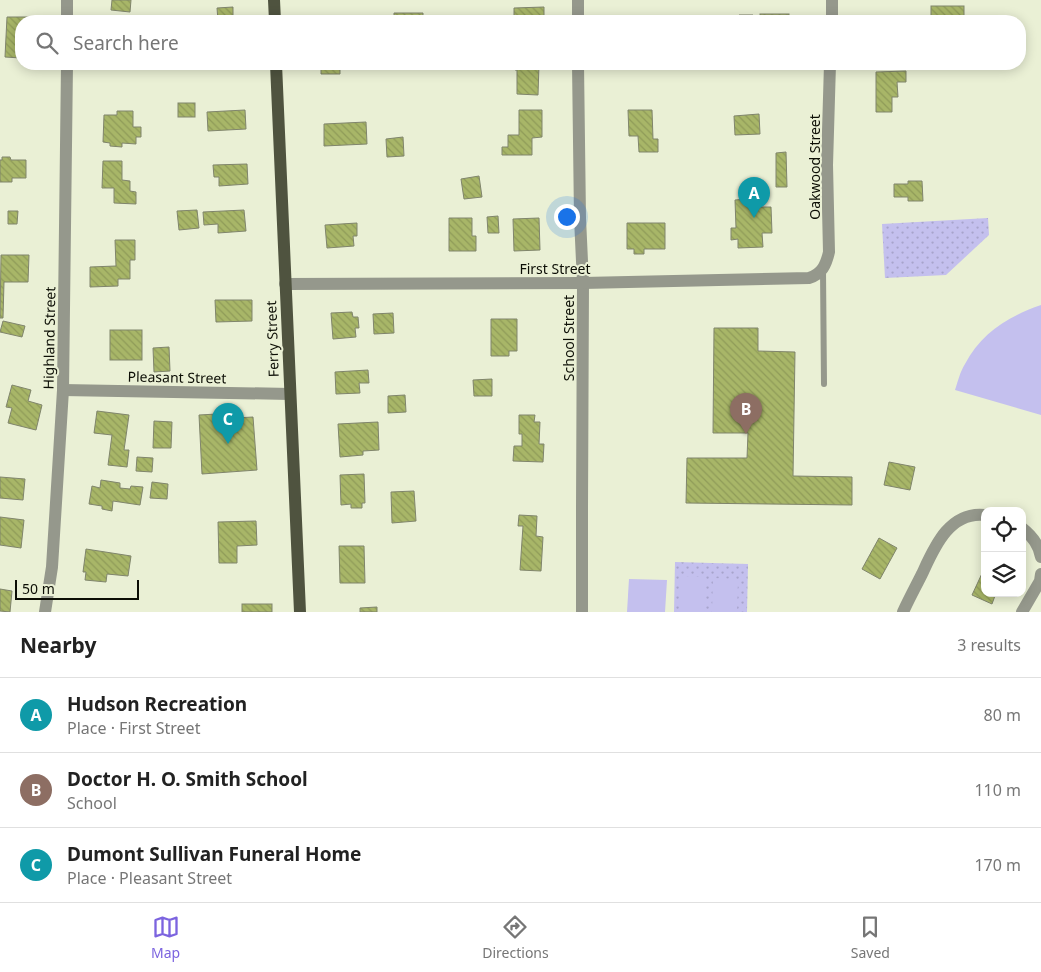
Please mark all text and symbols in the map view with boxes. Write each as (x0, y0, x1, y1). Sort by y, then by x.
search box (15, 15, 1026, 70)
icon: search (33, 29, 61, 57)
text: Search here (73, 30, 179, 56)
street label: Oakwood Street (805, 114, 824, 220)
pin: A (738, 177, 770, 218)
your location (554, 204, 580, 230)
street label: First Street (519, 259, 591, 278)
street label: Highland Street (39, 286, 59, 390)
street label: School Street (559, 295, 578, 381)
street label: Ferry Street (261, 300, 283, 378)
street label: Pleasant Street (127, 367, 227, 387)
pin: B (730, 393, 762, 434)
pin: C (212, 403, 244, 444)
map controls (981, 507, 1026, 597)
button: locate (981, 507, 1026, 552)
button: layers (981, 552, 1026, 597)
scale bar (15, 577, 139, 600)
text: 50 m (22, 579, 55, 598)
text: Nearby (20, 631, 96, 659)
text: 3 results (957, 634, 1021, 656)
text: Hudson Recreation (67, 691, 247, 717)
text: A (30, 704, 42, 726)
text: 80 m (984, 704, 1021, 726)
text: Place · First Street (67, 717, 200, 739)
text: Doctor H. O. Smith School (67, 766, 308, 792)
text: B (31, 779, 41, 801)
text: 110 m (974, 779, 1021, 801)
text: School (67, 792, 117, 814)
text: Dumont Sullivan Funeral Home (67, 841, 361, 867)
text: C (31, 854, 41, 876)
text: 170 m (974, 854, 1021, 876)
text: Place · Pleasant Street (67, 867, 232, 889)
tab: Map (151, 913, 180, 962)
tab: Directions (482, 913, 549, 962)
tab: Saved (851, 913, 890, 962)

